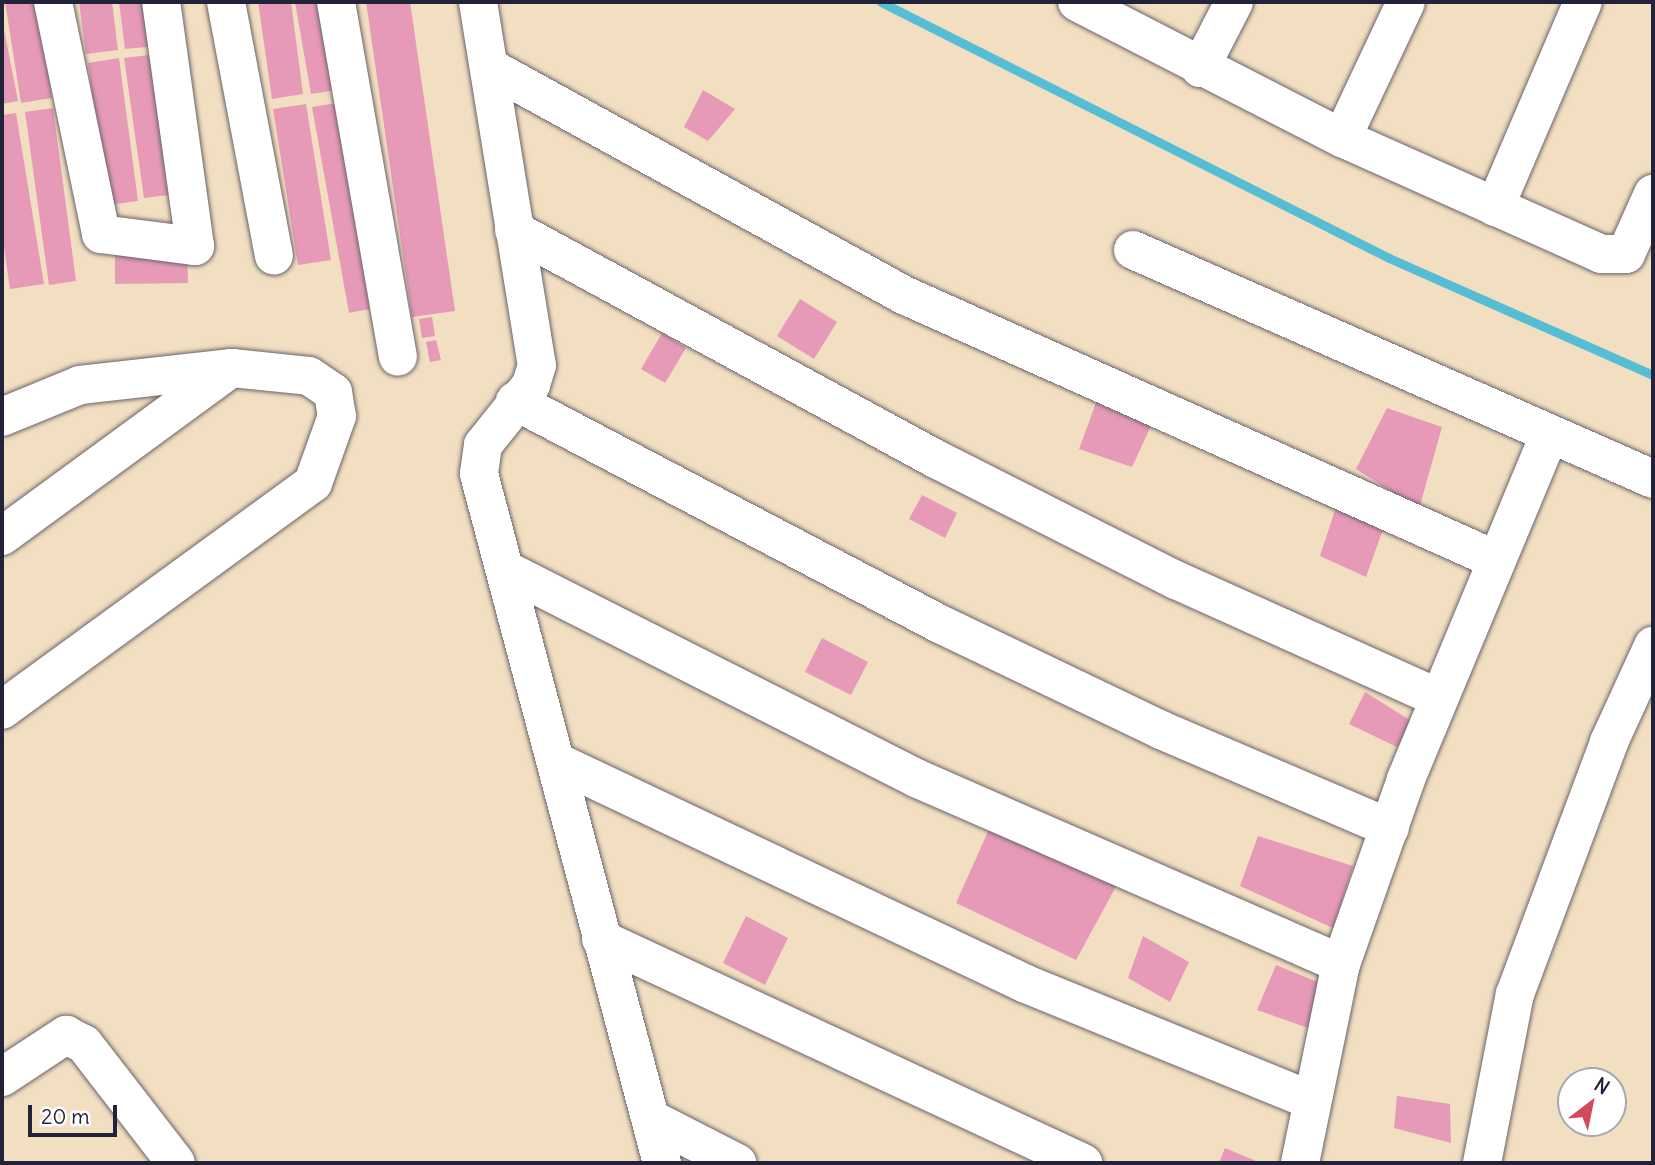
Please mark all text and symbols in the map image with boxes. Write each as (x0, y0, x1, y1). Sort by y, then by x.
north arrow (1557, 1067, 1627, 1137)
text: N (1590, 1072, 1614, 1100)
scale bar (32, 1092, 121, 1136)
text: 20 m (41, 1103, 90, 1130)

